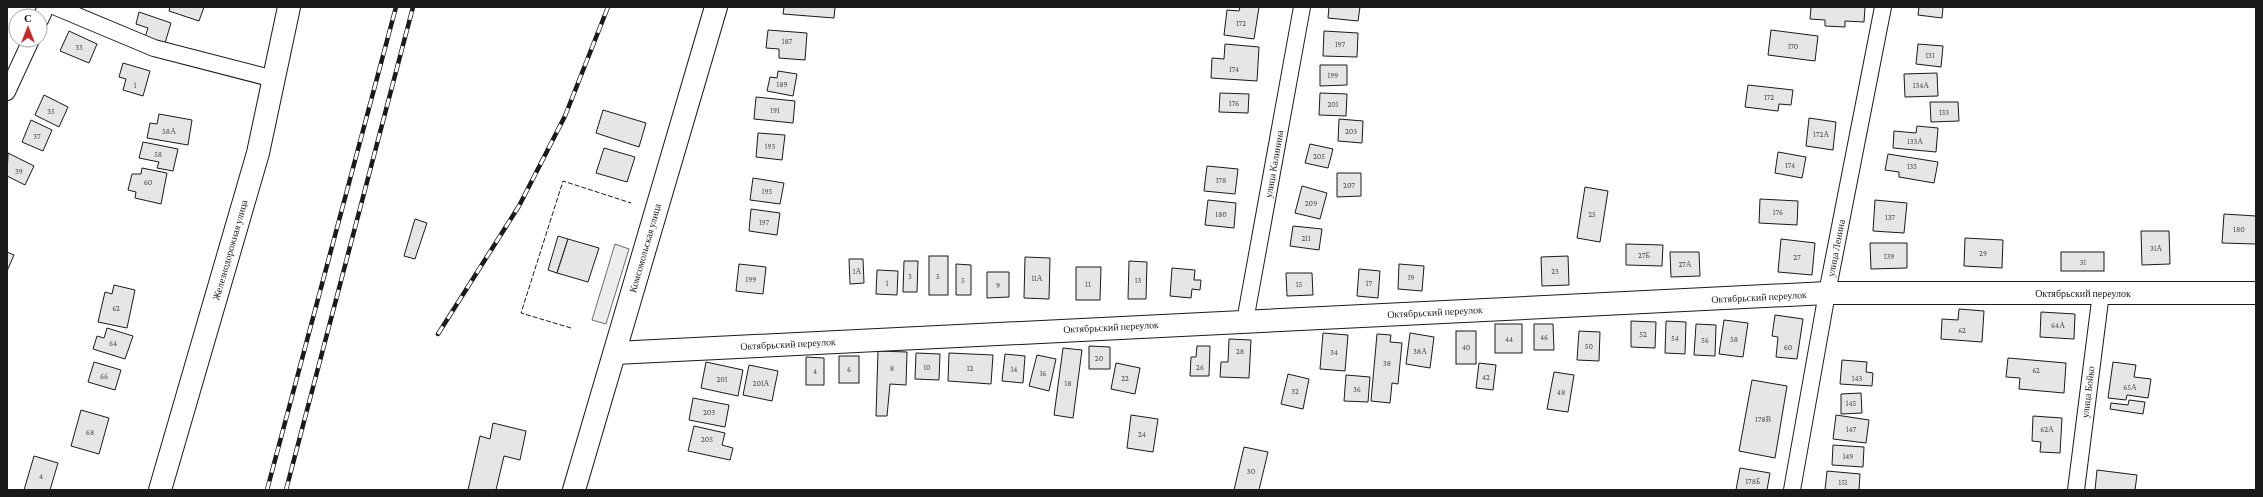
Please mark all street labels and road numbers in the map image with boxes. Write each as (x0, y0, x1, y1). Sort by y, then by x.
street label: улица Калинина (1263, 129, 1285, 199)
street label: Железнодорожная улица (210, 198, 250, 302)
street label: Комсомольская улица (627, 202, 663, 294)
street label: улица Ленина (1825, 218, 1847, 278)
street label: Октябрьский переулок (2035, 288, 2131, 299)
street label: Октябрьский переулок (1711, 289, 1807, 305)
street label: Октябрьский переулок (1387, 304, 1483, 320)
street label: Октябрьский переулок (1063, 319, 1159, 335)
street label: Октябрьский переулок (740, 336, 836, 352)
street label: улица Бойко (2079, 366, 2097, 418)

